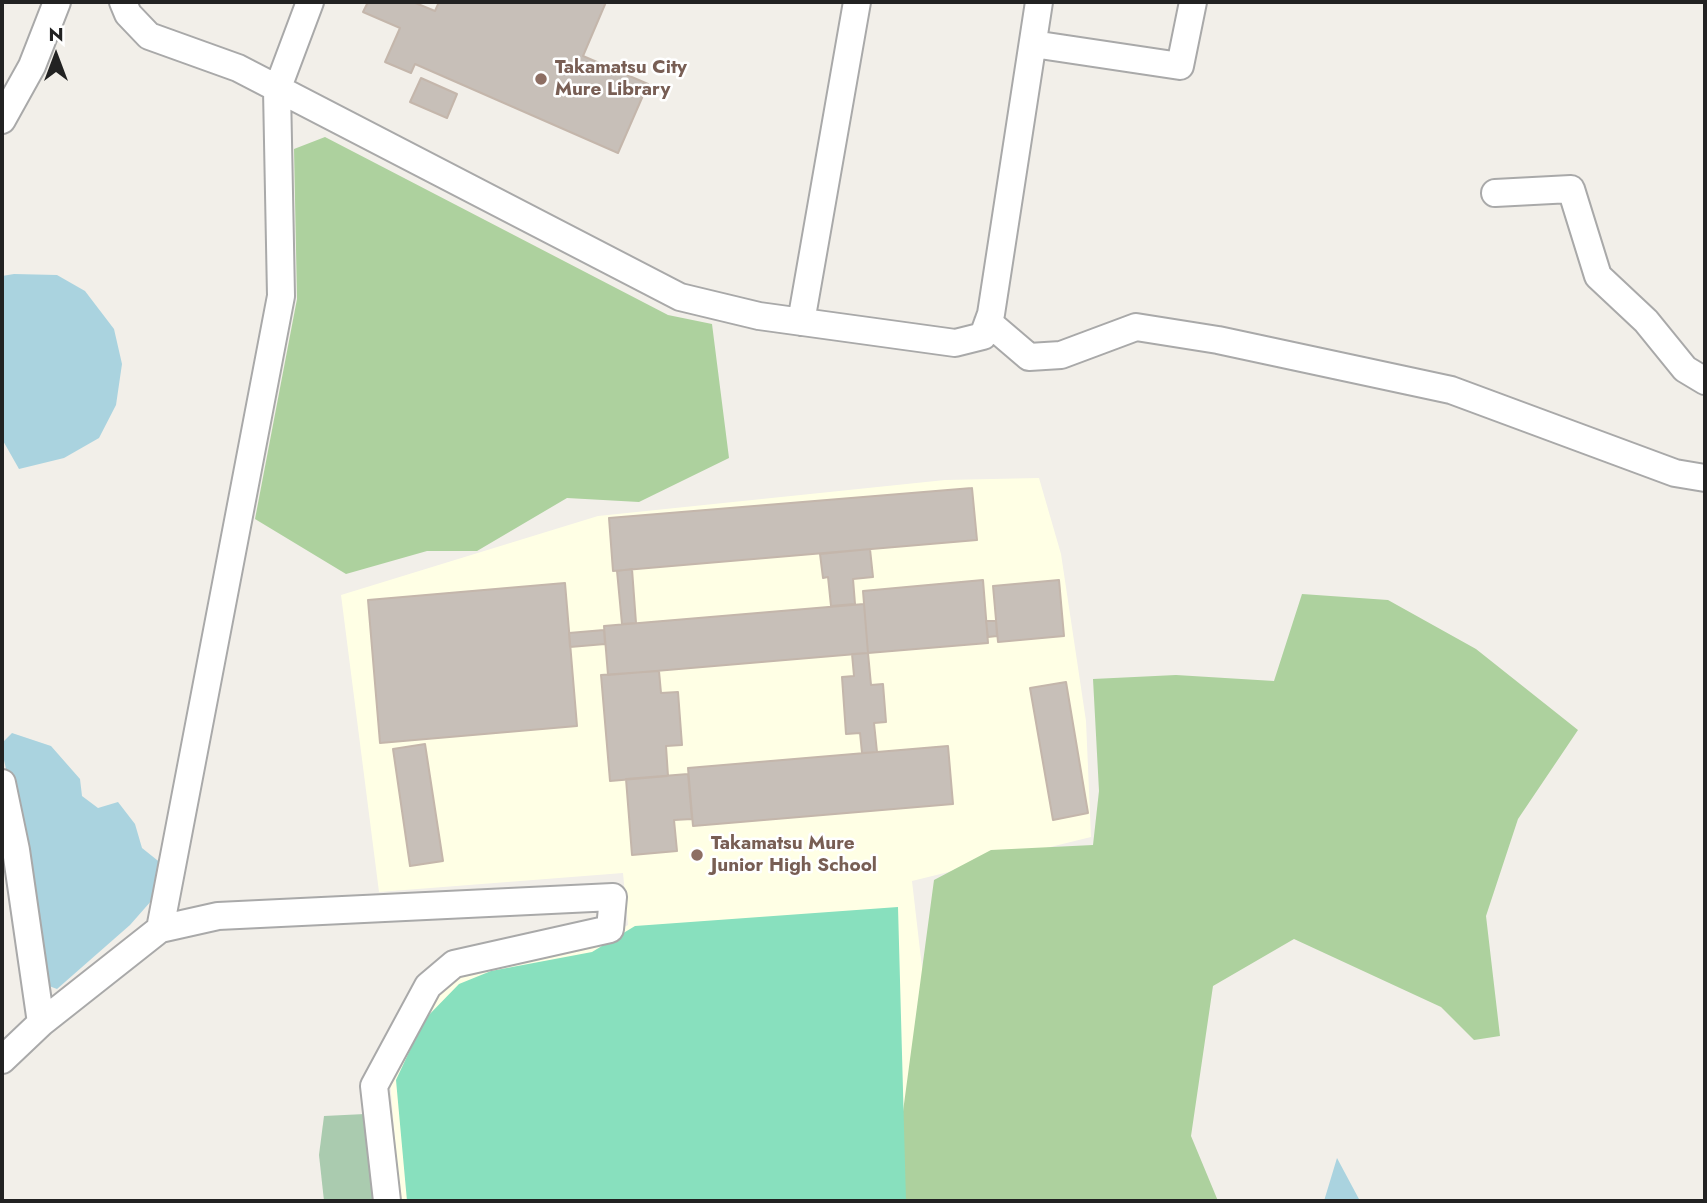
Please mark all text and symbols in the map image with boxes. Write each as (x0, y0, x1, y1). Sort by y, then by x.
north arrow (21, 21, 91, 91)
text: N (48, 21, 64, 48)
place label: Takamatsu City Mure Library (555, 57, 687, 101)
marker: Takamatsu City Mure Library (533, 71, 549, 87)
place label: Takamatsu Mure Junior High School (711, 833, 877, 877)
marker: Takamatsu Mure Junior High School (689, 847, 705, 863)

